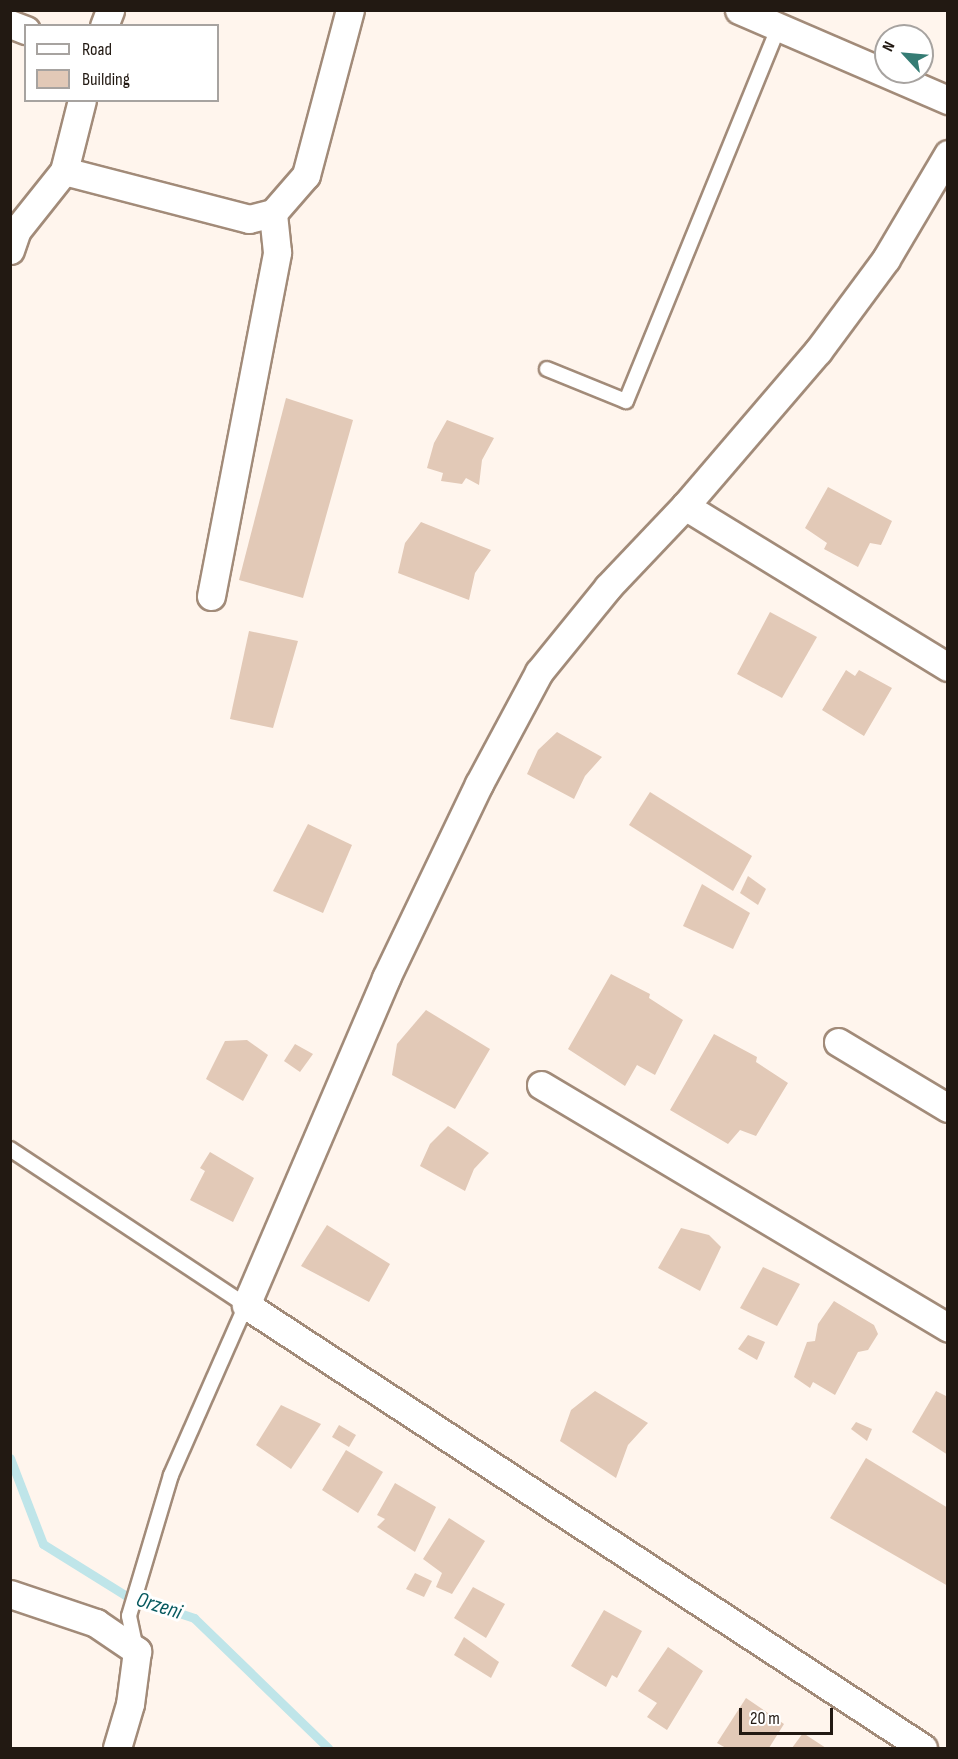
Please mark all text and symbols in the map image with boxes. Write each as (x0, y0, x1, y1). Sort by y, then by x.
legend (24, 24, 219, 102)
north arrow (874, 24, 934, 84)
text: Road (82, 39, 112, 60)
text: N (879, 39, 900, 55)
text: Building (82, 69, 130, 90)
water label: Orzeni (133, 1586, 185, 1626)
scale bar (742, 1696, 836, 1734)
text: 20 m (750, 1708, 780, 1729)

